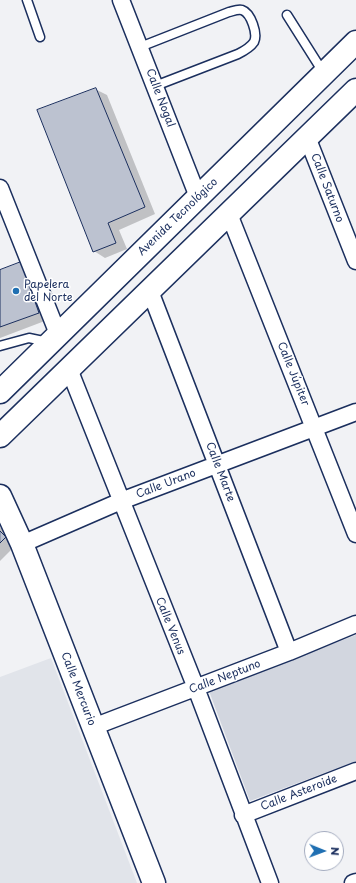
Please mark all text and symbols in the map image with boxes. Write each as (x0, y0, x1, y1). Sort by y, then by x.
street label: Calle Nogal (143, 67, 177, 129)
street label: Calle Saturno (308, 152, 346, 224)
street label: Avenida Tecnológico (135, 175, 221, 259)
place label: Papelera del Norte (24, 278, 73, 304)
marker: Papelera del Norte (11, 286, 21, 296)
street label: Calle Júpiter (274, 340, 312, 408)
street label: Calle Marte (203, 440, 237, 504)
street label: Calle Urano (134, 467, 198, 501)
street label: Calle Venus (152, 595, 188, 657)
street label: Calle Mercurio (58, 650, 98, 728)
street label: Calle Neptuno (187, 657, 263, 697)
street label: Calle Asteroide (259, 772, 339, 814)
north arrow (304, 831, 344, 871)
text: N (327, 847, 344, 856)

